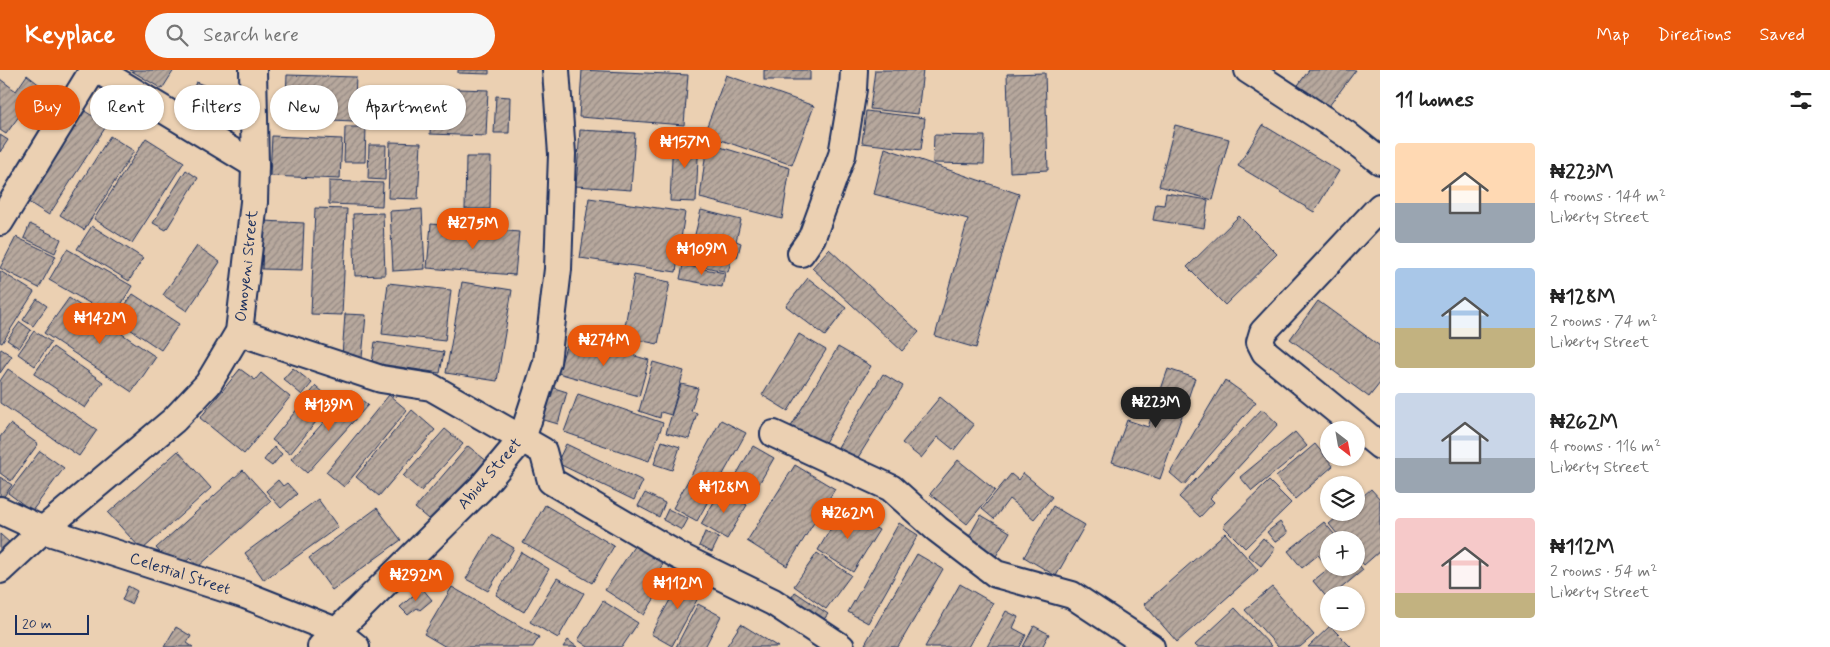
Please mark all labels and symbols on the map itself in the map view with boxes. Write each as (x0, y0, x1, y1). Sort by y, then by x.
pin: ₦157M (650, 126, 720, 169)
pin: ₦275M (438, 208, 508, 250)
street label: Omoyeni Street (231, 209, 263, 323)
pin: ₦109M (667, 234, 737, 276)
pin: ₦142M (65, 302, 135, 345)
pin: ₦274M (569, 324, 639, 367)
pin: ₦223M (1121, 386, 1191, 429)
pin: ₦139M (294, 390, 364, 432)
north arrow (1320, 421, 1365, 466)
street label: Abiok Street (453, 433, 527, 514)
pin: ₦128M (689, 472, 759, 514)
pin: ₦262M (813, 498, 883, 540)
street label: Celestial Street (127, 548, 233, 600)
pin: ₦292M (381, 560, 451, 602)
pin: ₦112M (643, 568, 713, 610)
scale bar (15, 612, 89, 635)

